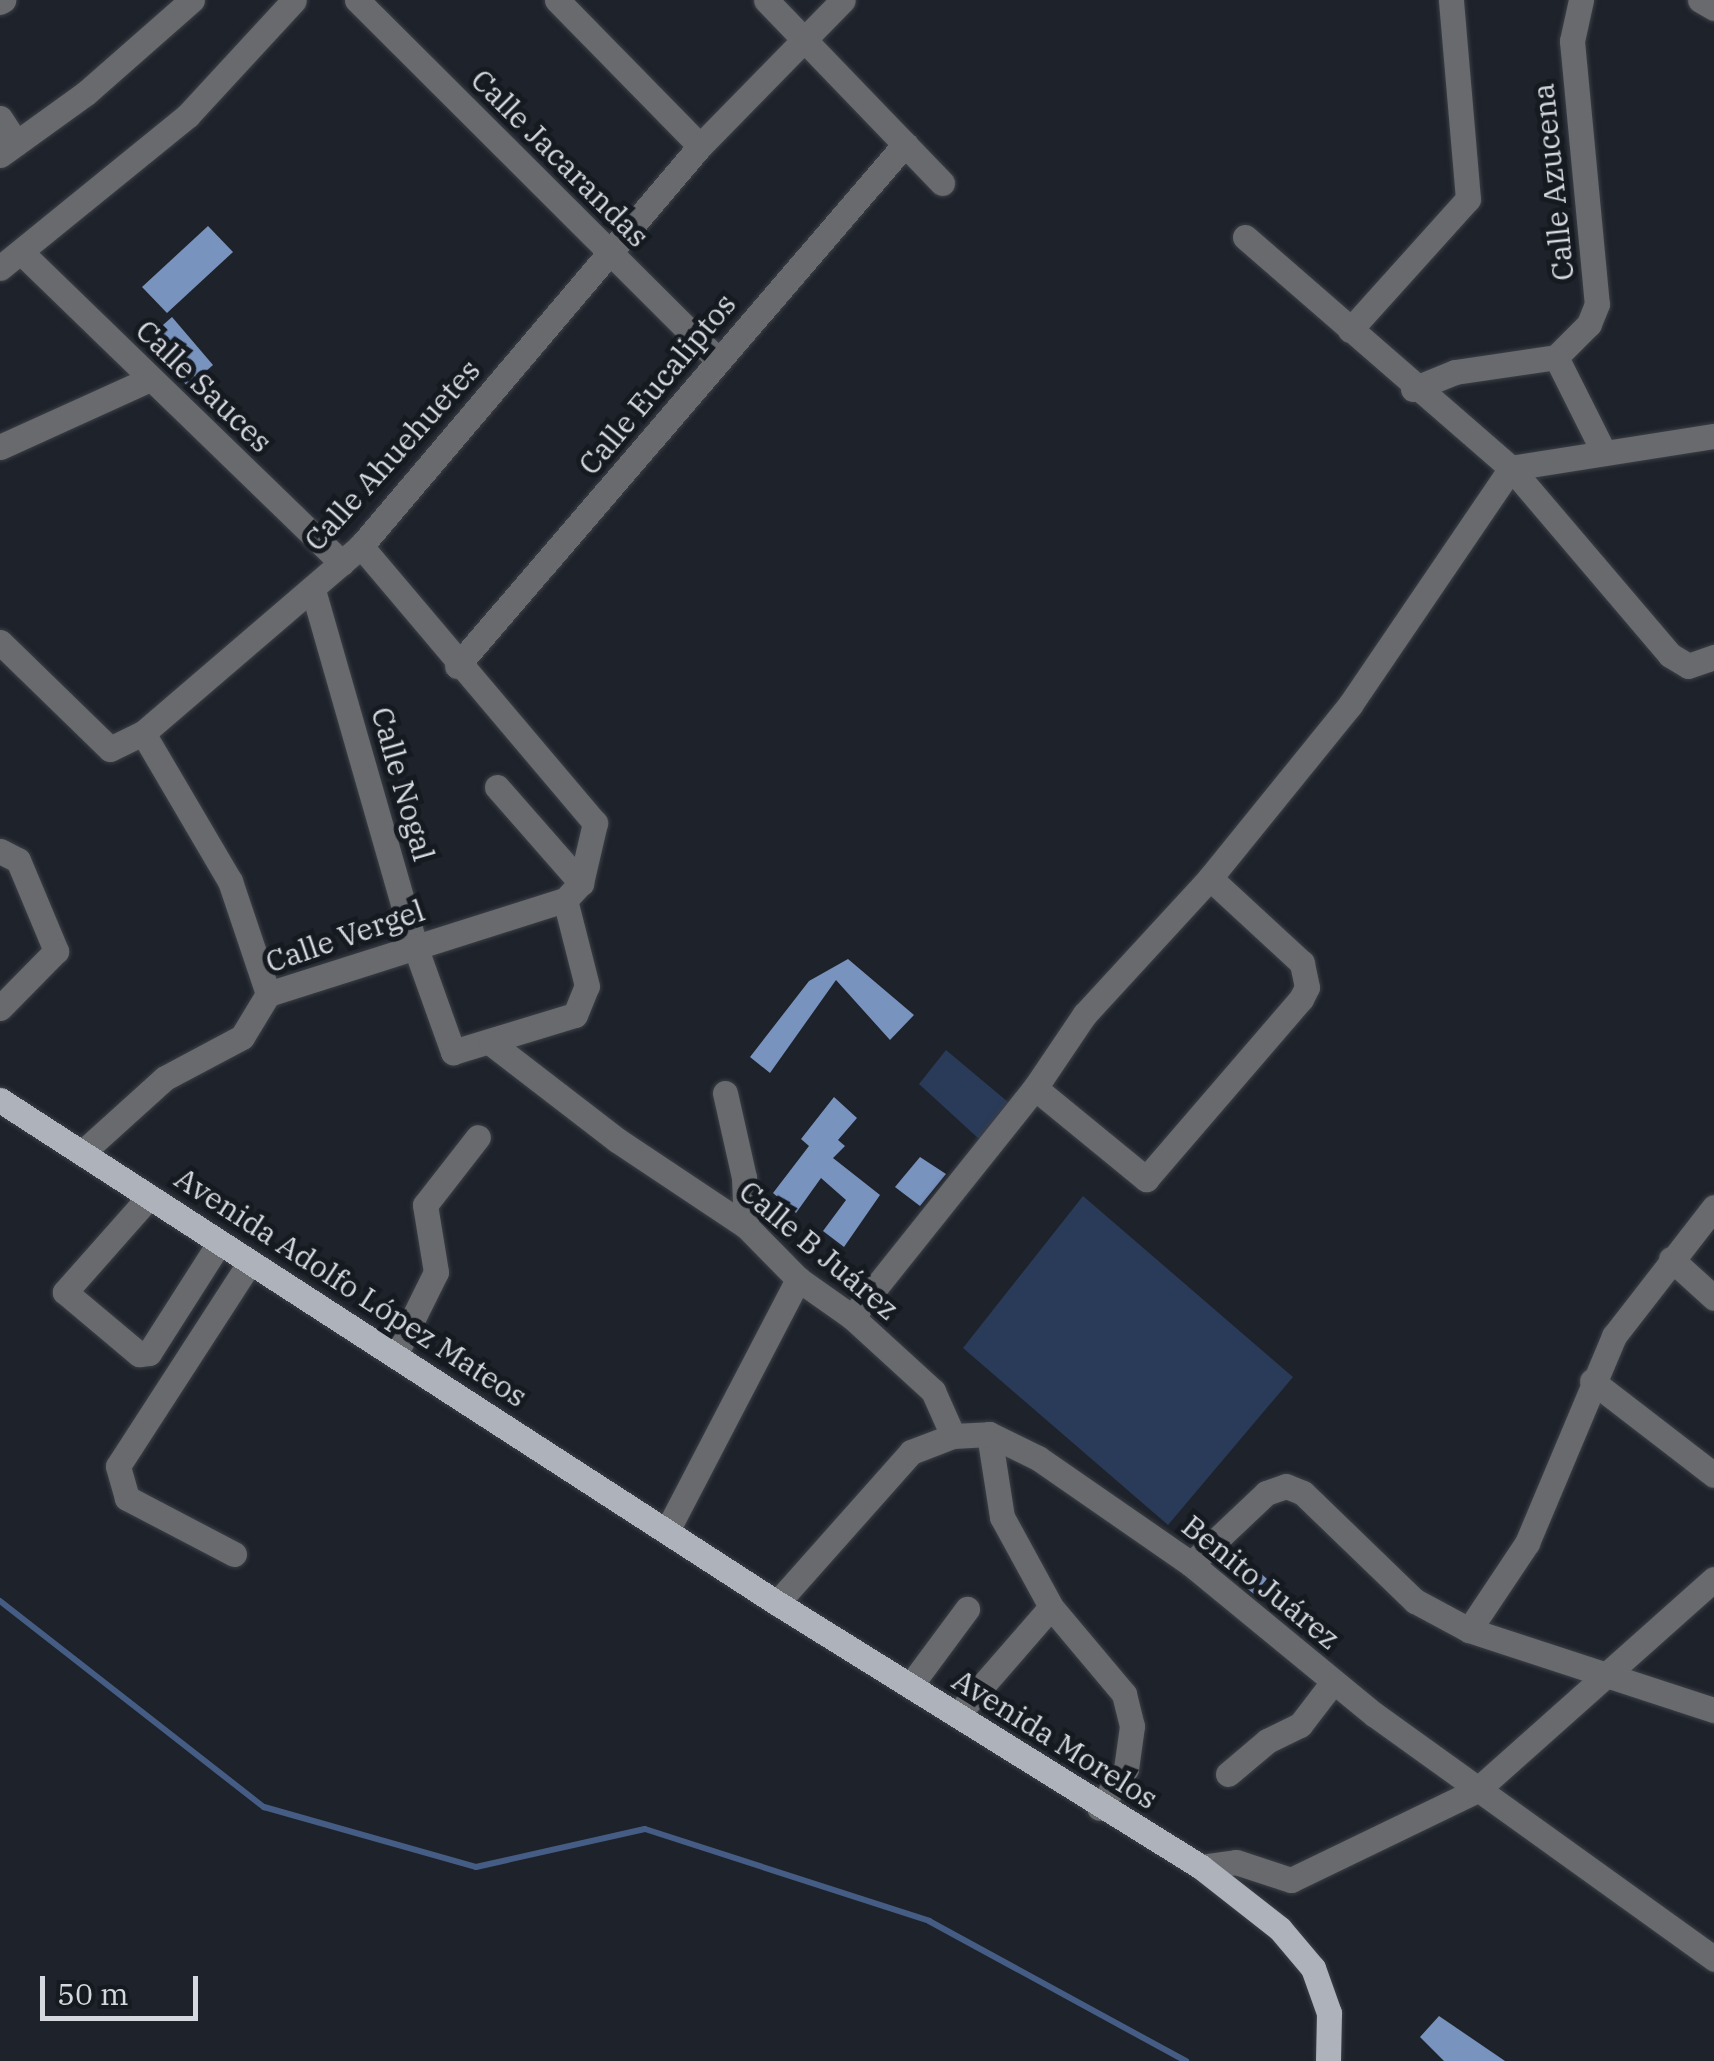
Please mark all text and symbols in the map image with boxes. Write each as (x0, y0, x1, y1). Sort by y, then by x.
street label: Calle Jacarandas (464, 62, 656, 254)
street label: Calle Azucena (1525, 82, 1581, 282)
street label: Calle Eucaliptos (571, 286, 743, 482)
street label: Calle Sauces (129, 312, 279, 460)
street label: Calle Ahuehuetes (297, 352, 487, 558)
street label: Calle Nogal (364, 703, 442, 865)
street label: Calle Vergel (261, 892, 429, 980)
street label: Avenida Adolfo López Mateos (168, 1160, 534, 1414)
street label: Calle B Juárez (732, 1173, 906, 1327)
street label: Benito Juárez (1175, 1508, 1347, 1656)
street label: Avenida Morelos (946, 1662, 1164, 1816)
scale bar (45, 1956, 202, 2018)
text: 50 m (57, 1974, 129, 2013)

